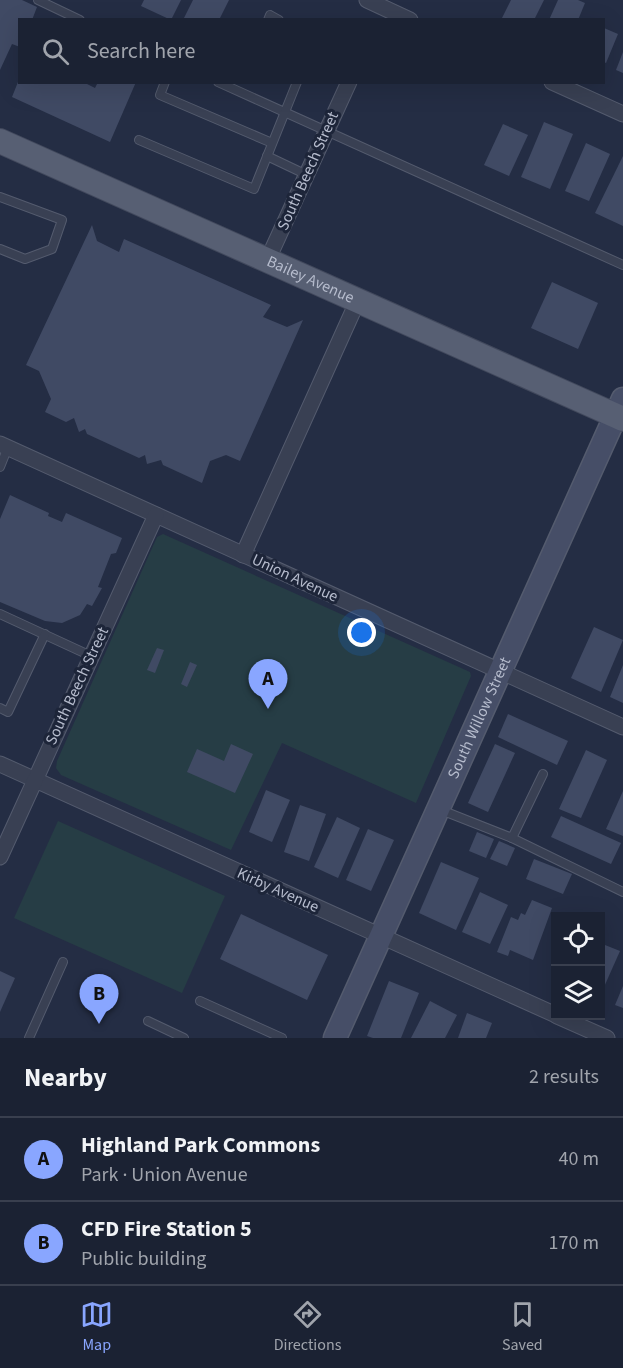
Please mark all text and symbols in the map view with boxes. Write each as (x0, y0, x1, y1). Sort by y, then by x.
search box (18, 18, 605, 84)
icon: search (39, 35, 72, 68)
text: Search here (87, 35, 195, 67)
street label: South Beech Street (272, 108, 344, 234)
street label: Bailey Avenue (263, 250, 358, 309)
street label: Union Avenue (248, 548, 342, 608)
your location (347, 618, 376, 647)
street label: South Beech Street (40, 623, 114, 749)
street label: South Willow Street (442, 653, 517, 782)
pin: A (248, 660, 288, 709)
street label: Kirby Avenue (234, 862, 323, 918)
map controls (551, 912, 605, 1020)
button: locate (551, 912, 605, 966)
button: layers (551, 966, 605, 1020)
pin: B (80, 974, 118, 1024)
text: Nearby (24, 1059, 107, 1096)
text: 2 results (529, 1063, 599, 1091)
text: Highland Park Commons (81, 1129, 320, 1161)
text: A (38, 1145, 49, 1173)
text: 40 m (559, 1145, 599, 1173)
text: Park · Union Avenue (81, 1161, 248, 1189)
text: CFD Fire Station 5 (81, 1213, 252, 1245)
text: B (37, 1229, 50, 1257)
text: 170 m (549, 1229, 599, 1257)
text: Public building (81, 1245, 206, 1273)
tab: Map (80, 1298, 113, 1356)
tab: Directions (274, 1298, 341, 1356)
tab: Saved (502, 1298, 543, 1356)

